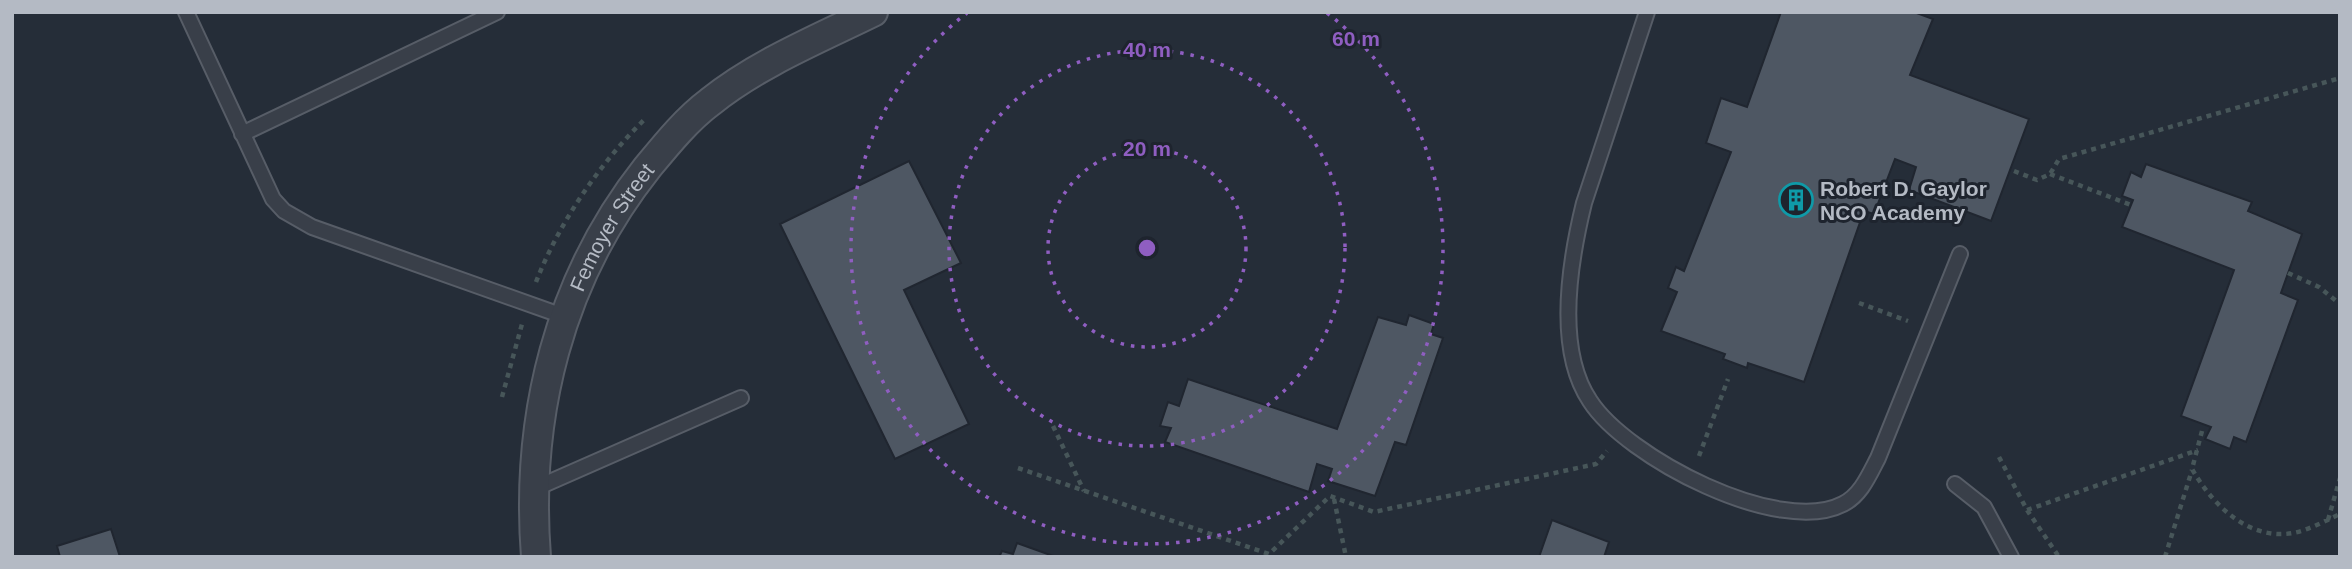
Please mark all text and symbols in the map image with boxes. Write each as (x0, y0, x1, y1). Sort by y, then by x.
text: 60 m (1332, 27, 1380, 50)
text: 40 m (1123, 38, 1171, 61)
text: 20 m (1123, 137, 1171, 160)
street label: Femoyer Street (565, 158, 658, 294)
place label: Robert D. Gaylor NCO Academy (1820, 177, 1987, 224)
building icon: Robert D. Gaylor NCO Academy (1777, 181, 1815, 219)
centre of rings (1135, 236, 1159, 260)

